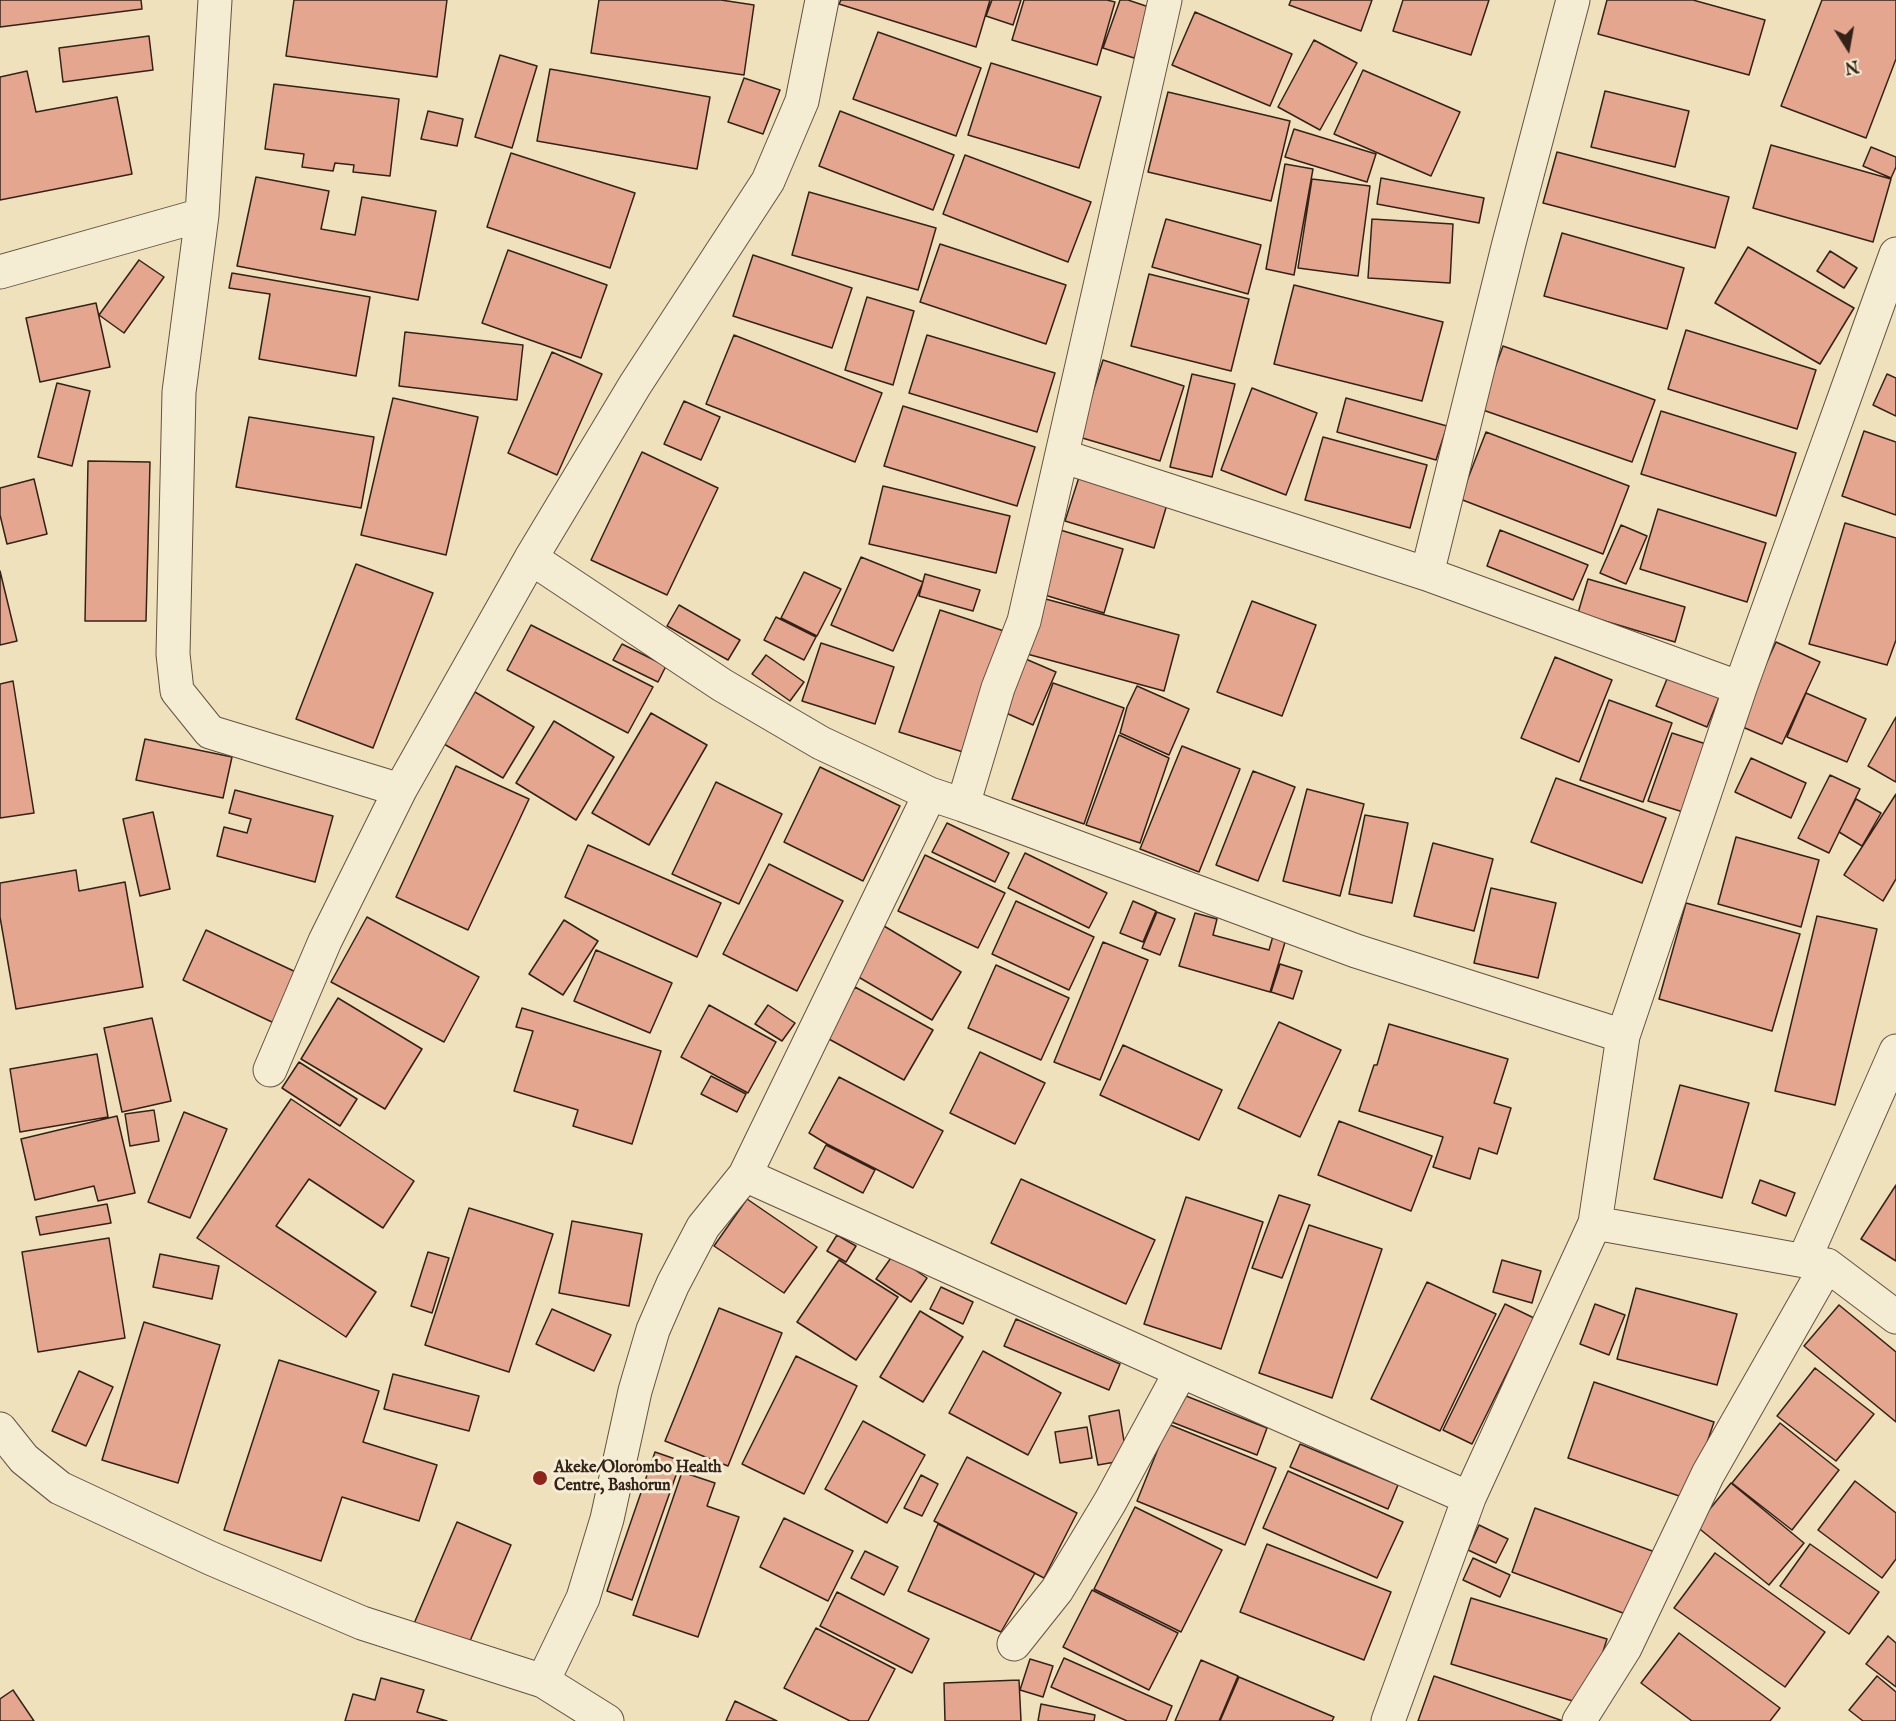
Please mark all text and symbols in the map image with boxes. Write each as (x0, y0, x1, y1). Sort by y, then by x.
north arrow (1818, 18, 1878, 78)
text: N (1843, 55, 1860, 77)
place label: Akeke/Olorombo Health Centre, Bashorun (554, 1459, 722, 1497)
marker: Akeke/Olorombo Health Centre, Bashorun (531, 1469, 549, 1487)

